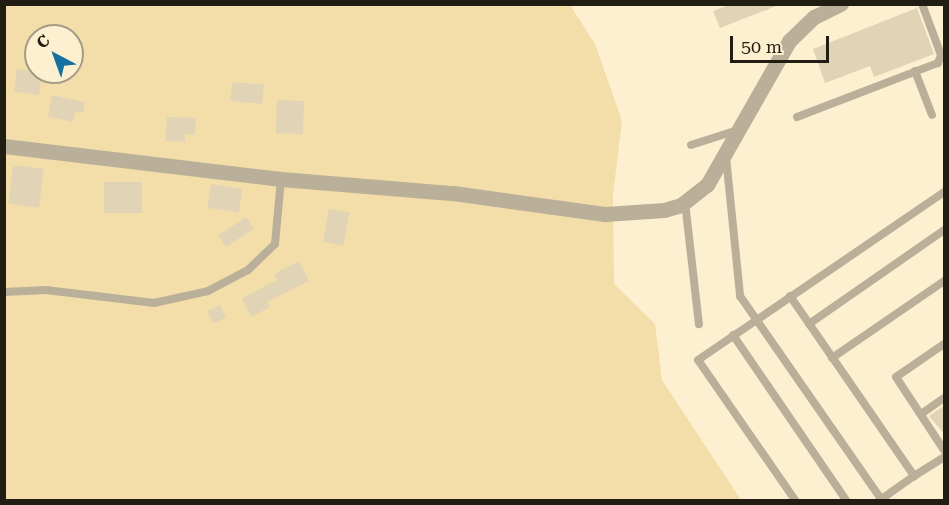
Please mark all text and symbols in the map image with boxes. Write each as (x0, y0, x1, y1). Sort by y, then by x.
north arrow (24, 24, 84, 84)
scale bar (733, 24, 832, 62)
text: С (33, 31, 54, 52)
text: 50 m (741, 36, 782, 57)

